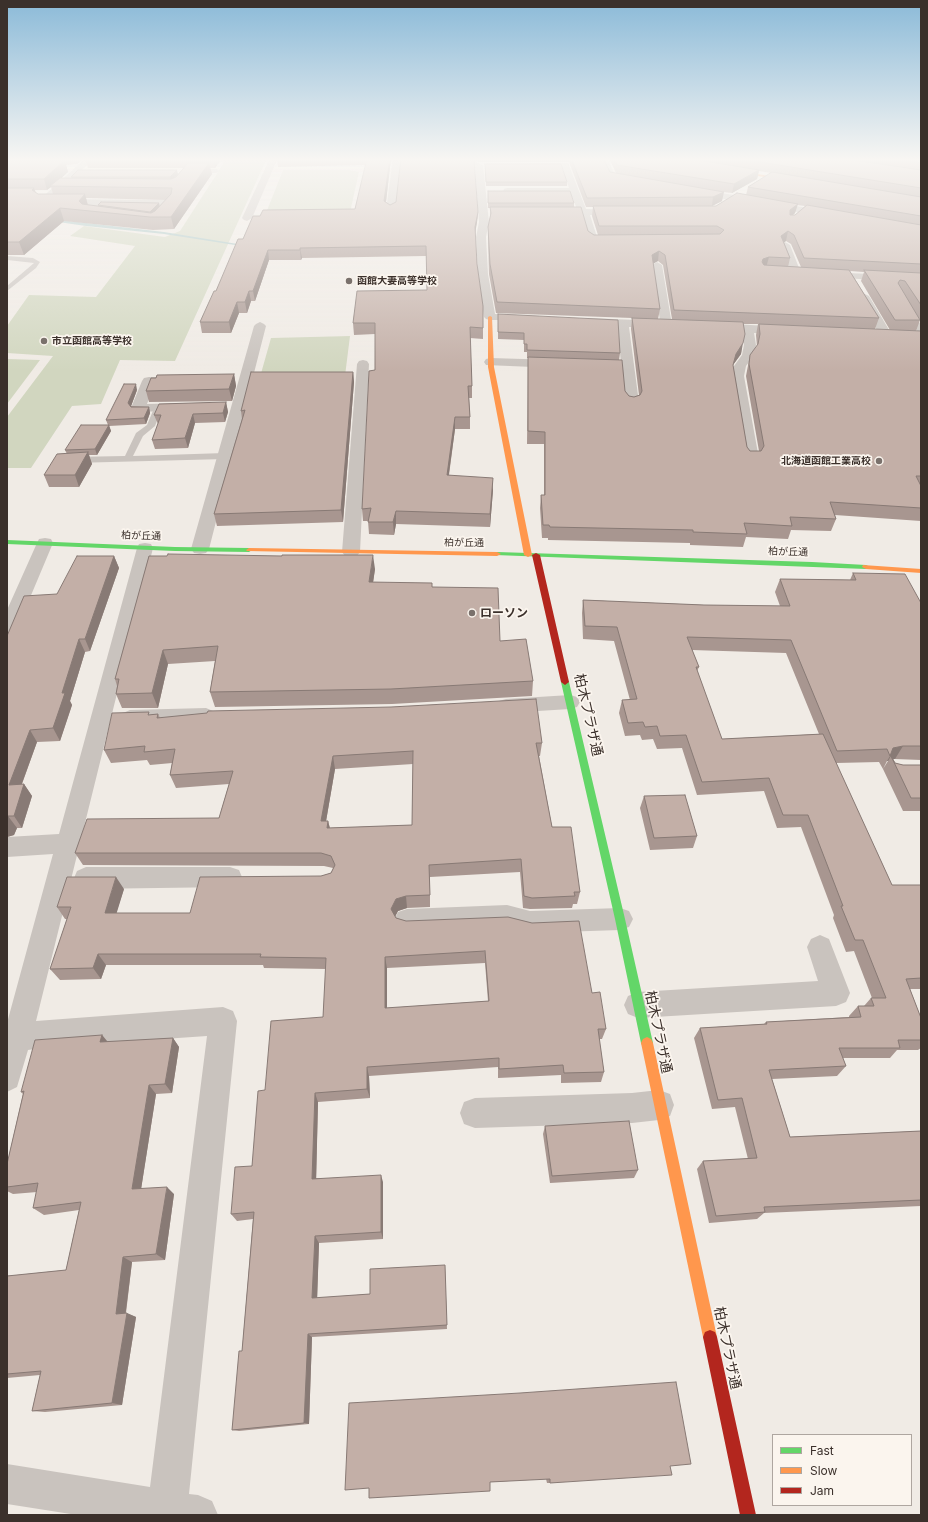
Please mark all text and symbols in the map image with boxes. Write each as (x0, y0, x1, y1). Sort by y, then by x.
place label: 函館大妻高等学校 (357, 275, 437, 287)
marker: 函館大妻高等学校 (344, 276, 354, 286)
place label: 市立函館高等学校 (52, 335, 132, 347)
marker: 市立函館高等学校 (39, 336, 49, 346)
place label: 北海道函館工業高校 (781, 455, 871, 467)
marker: 北海道函館工業高校 (874, 456, 884, 466)
street label: 柏が丘通 (121, 529, 161, 543)
street label: 柏が丘通 (444, 537, 484, 549)
street label: 柏が丘通 (768, 545, 808, 559)
place label: ローソン (480, 606, 528, 620)
marker: ローソン (467, 608, 477, 618)
street label: 柏木プラザ通 (570, 672, 606, 758)
street label: 柏木プラザ通 (641, 989, 675, 1075)
street label: 柏木プラザ通 (710, 1305, 744, 1391)
legend (772, 1434, 912, 1506)
text: Fast (810, 1443, 834, 1458)
text: Slow (810, 1463, 837, 1478)
text: Jam (810, 1483, 834, 1498)

